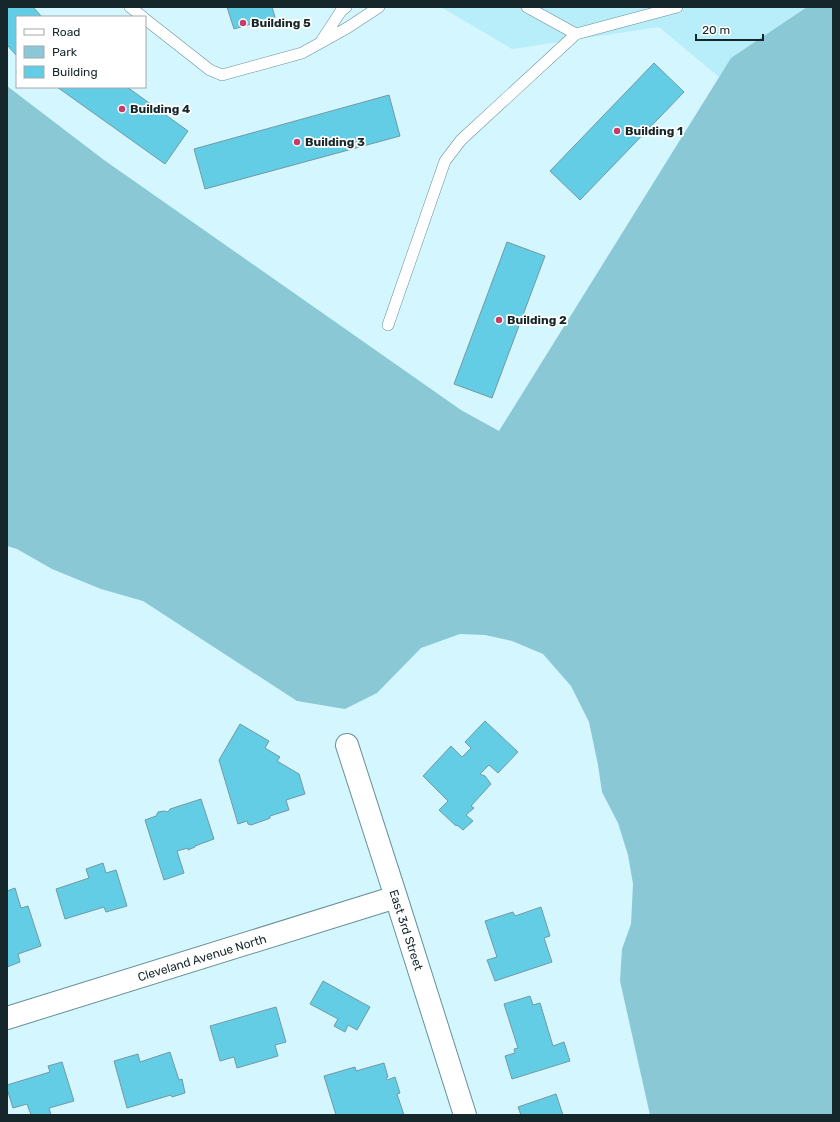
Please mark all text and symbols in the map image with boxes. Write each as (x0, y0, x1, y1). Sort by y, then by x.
legend (16, 16, 146, 88)
place label: Building 5 (251, 16, 311, 30)
scale bar (696, 16, 763, 42)
marker: Building 5 (238, 18, 248, 28)
text: 20 m (702, 23, 730, 37)
text: Road (52, 25, 80, 39)
text: Park (52, 45, 78, 59)
text: Building (52, 65, 98, 79)
place label: Building 4 (130, 102, 190, 116)
marker: Building 4 (117, 104, 127, 114)
place label: Building 1 (625, 124, 683, 138)
marker: Building 1 (612, 126, 622, 136)
place label: Building 3 (305, 135, 365, 149)
marker: Building 3 (292, 137, 302, 147)
place label: Building 2 (507, 313, 567, 327)
marker: Building 2 (494, 315, 504, 325)
street label: East 3rd Street (386, 888, 426, 972)
street label: Cleveland Avenue North (136, 932, 268, 984)

